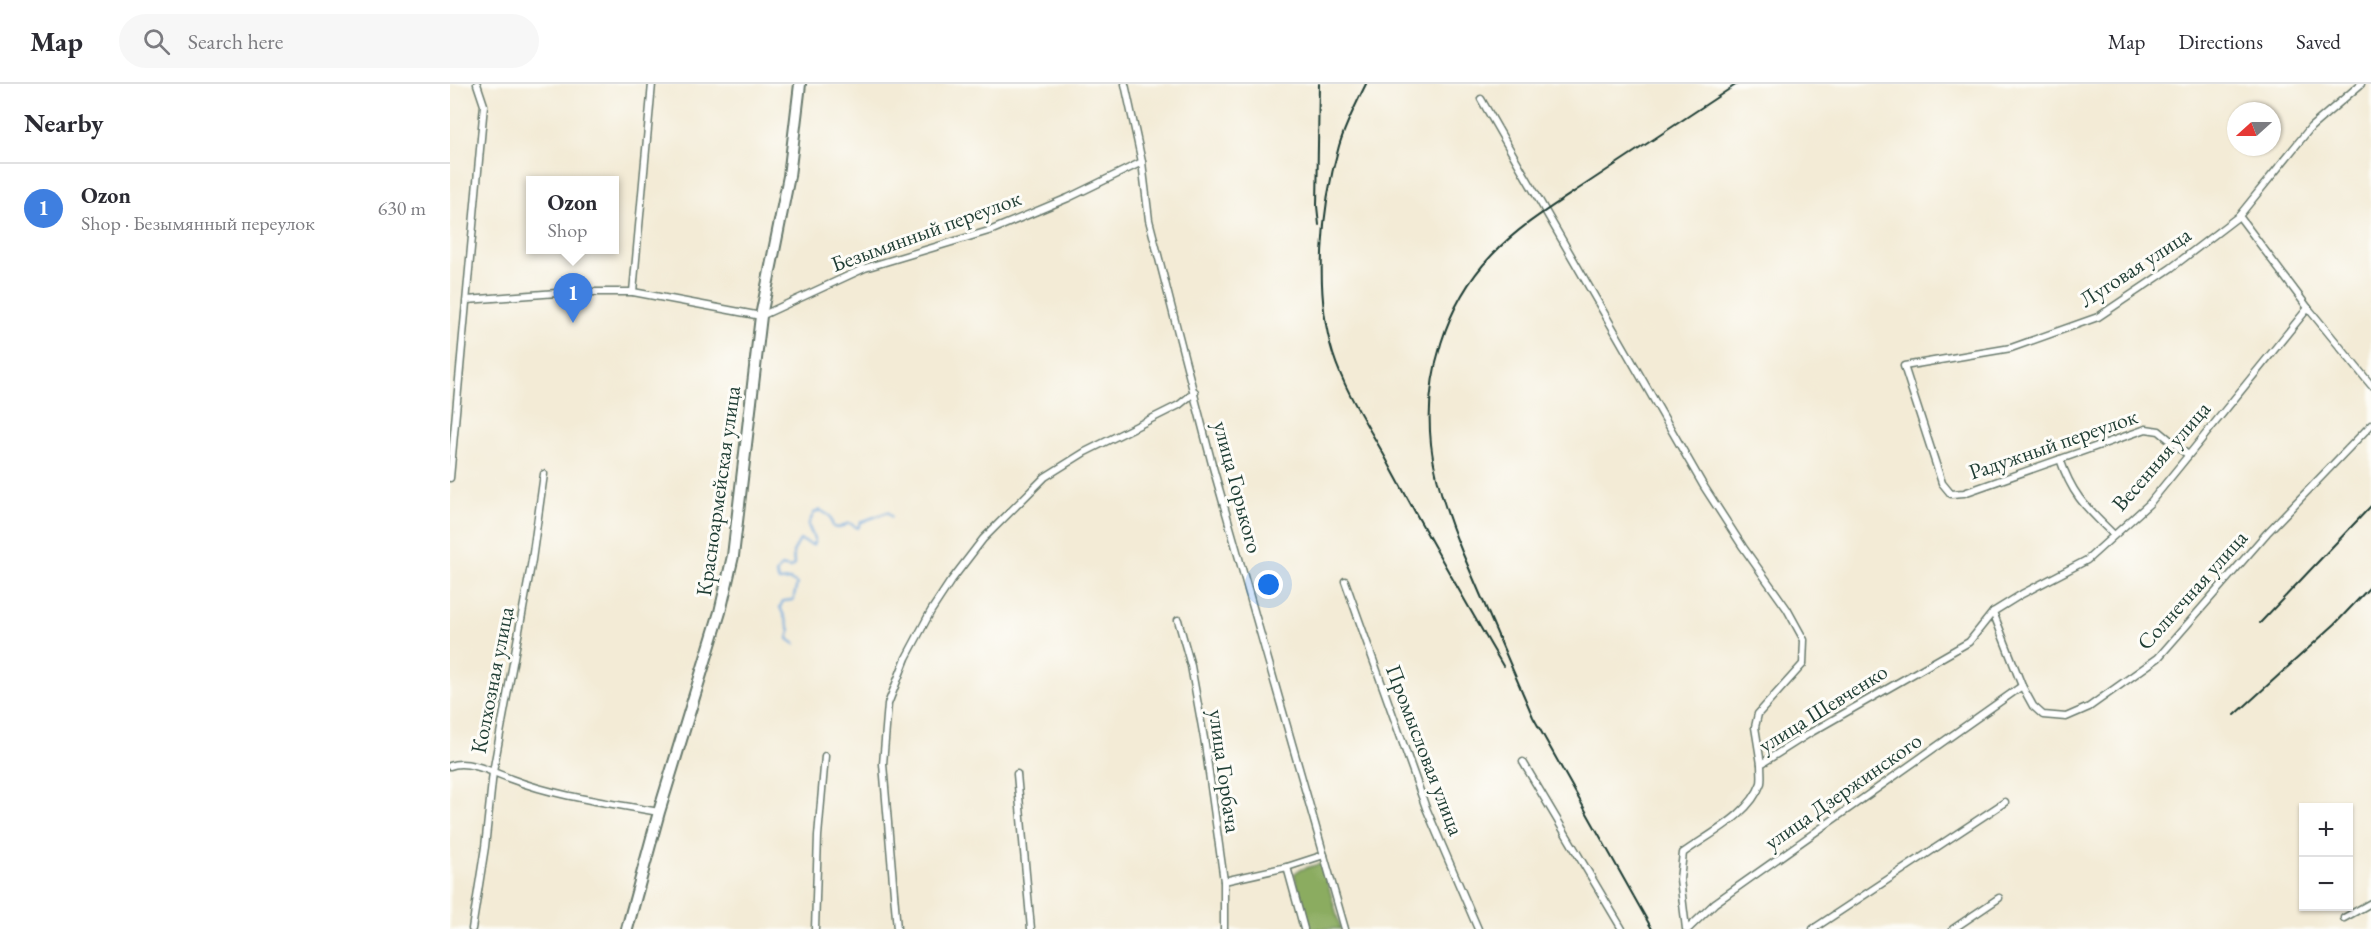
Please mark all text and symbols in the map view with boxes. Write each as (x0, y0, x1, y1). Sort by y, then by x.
search box (119, 14, 539, 68)
text: Map (30, 23, 83, 59)
icon: search (140, 25, 173, 58)
text: Search here (188, 27, 283, 56)
text: Map (2108, 28, 2145, 55)
text: Directions (2178, 28, 2263, 55)
text: Saved (2296, 28, 2341, 55)
north arrow (2227, 102, 2281, 156)
text: Nearby (24, 106, 104, 140)
popup (526, 176, 619, 254)
text: Ozon (81, 181, 131, 210)
street label: Безымянный переулок (827, 183, 1025, 279)
text: Ozon (548, 188, 597, 217)
text: 1 (38, 195, 49, 221)
text: 630 m (378, 195, 426, 221)
text: Shop · Безымянный переулок (81, 210, 315, 236)
text: Shop (548, 217, 587, 243)
street label: Луговая улица (2074, 220, 2197, 314)
pin: 1 (554, 274, 592, 323)
street label: Красноармейская улица (689, 384, 747, 598)
street label: Весенняя улица (2105, 395, 2217, 517)
street label: Радужный переулок (1965, 401, 2142, 486)
street label: улица Горького (1206, 418, 1270, 556)
street label: Солнечная улица (2130, 524, 2254, 656)
your location (1254, 570, 1283, 599)
street label: Колхозная улица (464, 604, 520, 756)
street label: улица Шевченко (1753, 657, 1893, 759)
street label: Промысловая улица (1379, 660, 1471, 840)
street label: улица Горбача (1202, 707, 1248, 835)
street label: улица Дзержинского (1759, 726, 1928, 856)
map controls (2299, 803, 2353, 911)
button: + (2299, 803, 2353, 857)
button: − (2299, 857, 2353, 911)

